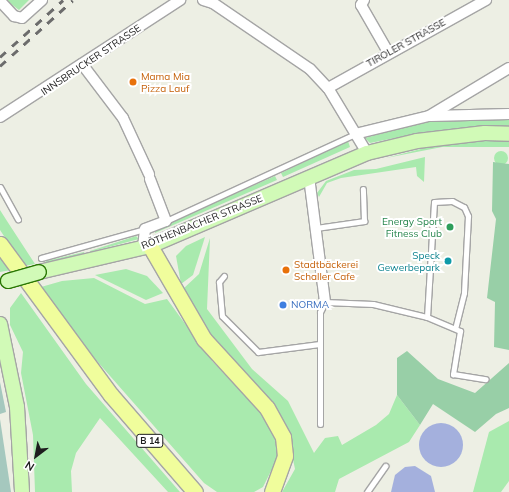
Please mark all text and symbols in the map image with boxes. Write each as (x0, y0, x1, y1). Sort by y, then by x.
street label: TIROLER STRASSE (364, 16, 448, 70)
street label: INNSBRUCKER STRASSE (39, 22, 143, 98)
place label: Mama Mia Pizza Lauf (141, 70, 190, 94)
marker: Mama Mia Pizza Lauf (128, 77, 138, 87)
street label: RÖTHENBACHER STRASSE (140, 192, 264, 252)
place label: Energy Sport Fitness Club (382, 215, 442, 238)
marker: Energy Sport Fitness Club (445, 222, 455, 232)
place label: Speck Gewerbepark (377, 249, 440, 272)
marker: Speck Gewerbepark (443, 256, 453, 266)
place label: Stadtbäckerei Schaller Cafe (294, 258, 358, 282)
marker: Stadtbäckerei Schaller Cafe (281, 265, 291, 275)
place label: NORMA (291, 299, 329, 311)
marker: NORMA (278, 300, 288, 310)
road number: B 14 (136, 434, 164, 448)
north arrow (16, 436, 56, 476)
text: N (22, 458, 37, 474)

